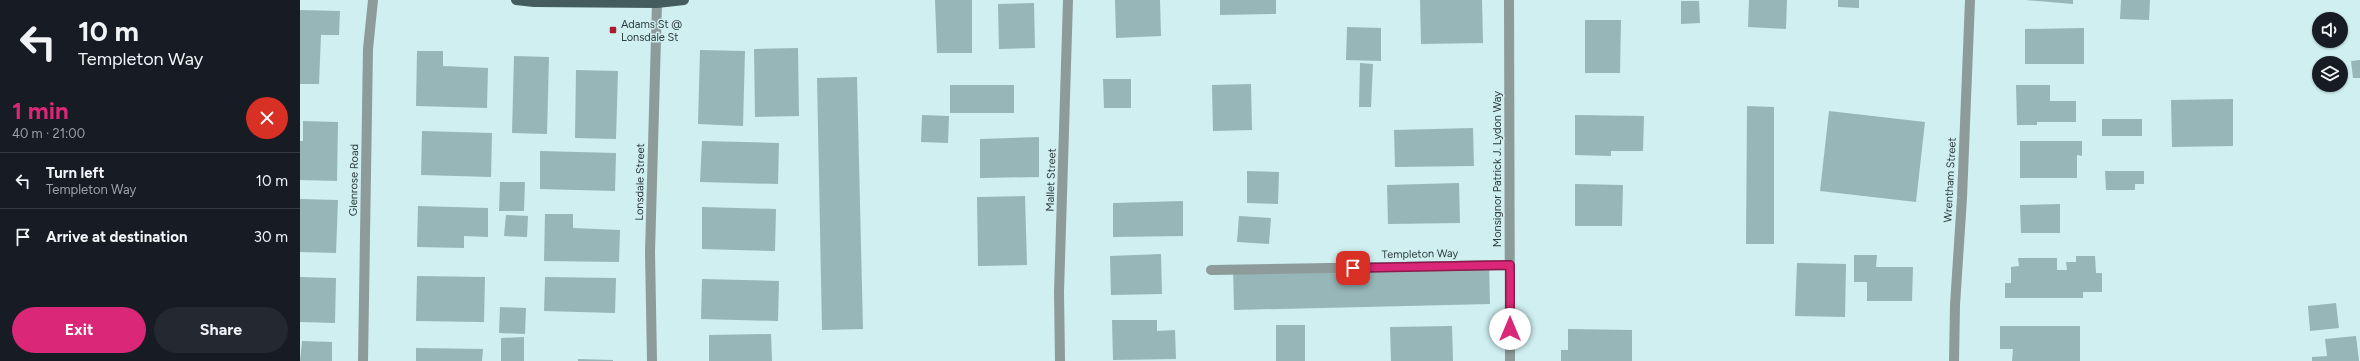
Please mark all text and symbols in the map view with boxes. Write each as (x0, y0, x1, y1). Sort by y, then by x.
map controls (2312, 12, 2348, 92)
button: sound (2312, 12, 2348, 48)
text: 10 m (78, 14, 139, 48)
icon: left (12, 16, 64, 68)
place label: Adams St @ Lonsdale St (621, 18, 682, 44)
marker: Adams St @ Lonsdale St (608, 25, 618, 35)
text: Templeton Way (78, 48, 203, 70)
button: layers (2312, 56, 2348, 92)
street label: Monsignor Patrick J. Lydon Way (1491, 91, 1504, 247)
text: 1 min (12, 96, 69, 125)
button: close (246, 97, 288, 139)
text: 40 m · 21:00 (12, 126, 85, 141)
street label: Wrentham Street (1941, 137, 1959, 223)
street label: Lonsdale Street (633, 143, 647, 221)
street label: Glenrose Road (347, 144, 361, 216)
street label: Mallet Street (1043, 148, 1059, 212)
text: Turn left (46, 164, 104, 182)
icon: left (12, 170, 34, 192)
text: 10 m (256, 172, 288, 190)
text: Templeton Way (46, 182, 136, 197)
icon: arrive (12, 226, 34, 248)
text: Arrive at destination (46, 228, 187, 246)
text: 30 m (254, 228, 288, 246)
street label: Templeton Way (1382, 247, 1459, 261)
pin (1336, 251, 1370, 285)
icon: arrive (1342, 257, 1364, 279)
button: Exit (12, 307, 146, 353)
button: Share (154, 307, 288, 353)
position arrow (1489, 308, 1531, 350)

